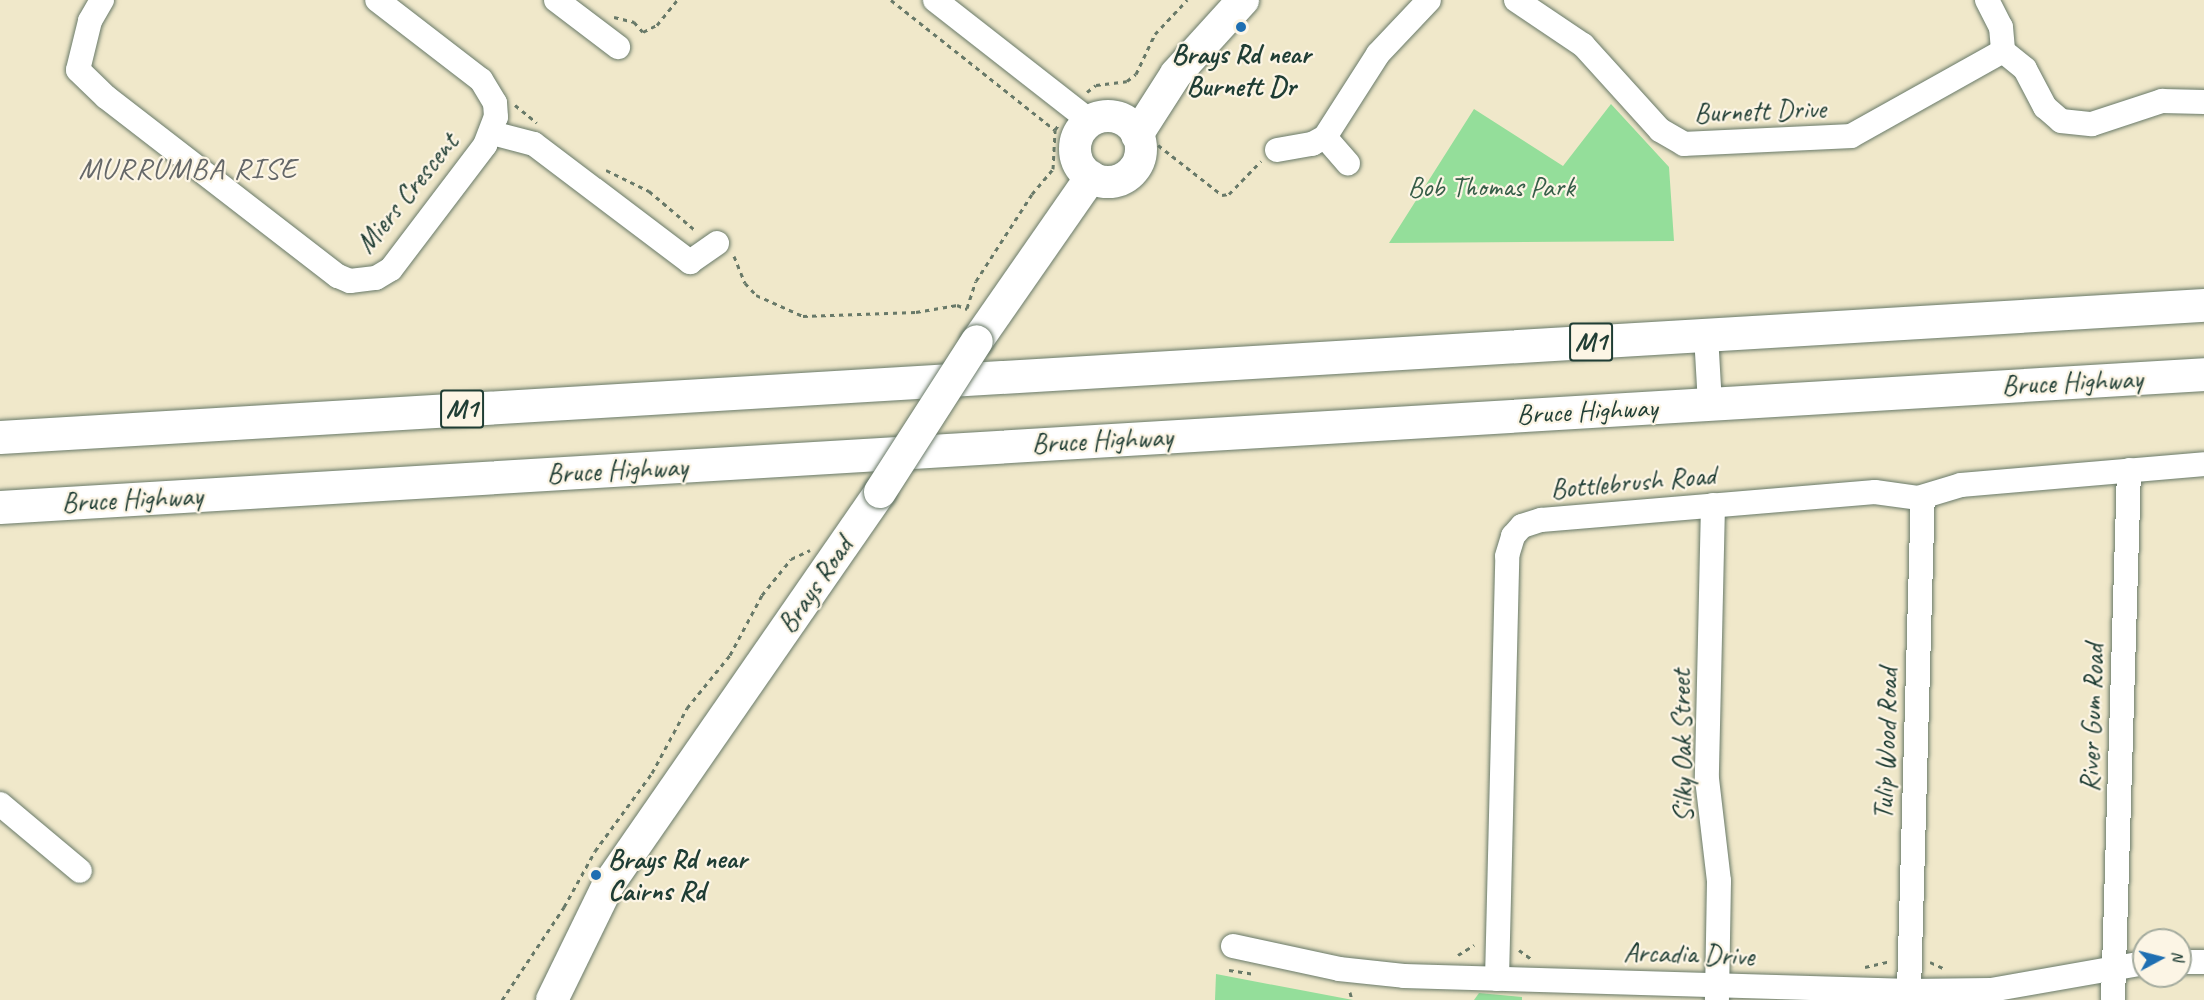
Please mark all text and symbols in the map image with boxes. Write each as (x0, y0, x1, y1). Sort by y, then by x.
marker: Brays Rd near Burnett Dr (1234, 20, 1248, 34)
place label: Brays Rd near Burnett Dr (1171, 37, 1311, 103)
street label: Burnett Drive (1693, 92, 1827, 130)
street label: Miers Crescent (348, 126, 466, 260)
district label: MURRUMBA RISE (80, 150, 296, 186)
park label: Bob Thomas Park (1407, 170, 1575, 204)
road number: M1 (1568, 318, 1614, 366)
street label: Bruce Highway (2001, 362, 2143, 402)
road number: M1 (440, 385, 484, 433)
street label: Bruce Highway (1516, 391, 1658, 431)
street label: Bruce Highway (1031, 420, 1173, 460)
street label: Bruce Highway (546, 450, 688, 490)
street label: Bottlebrush Road (1549, 458, 1717, 506)
street label: Bruce Highway (61, 479, 203, 519)
street label: Brays Road (770, 531, 860, 639)
street label: River Gum Road (2073, 643, 2111, 793)
street label: Tulip Wood Road (1867, 667, 1905, 821)
street label: Silky Oak Street (1664, 668, 1700, 824)
place label: Brays Rd near Cairns Rd (608, 842, 748, 908)
marker: Brays Rd near Cairns Rd (589, 868, 603, 882)
north arrow (2132, 928, 2192, 988)
street label: Arcadia Drive (1623, 935, 1755, 973)
text: N (2167, 950, 2188, 962)

